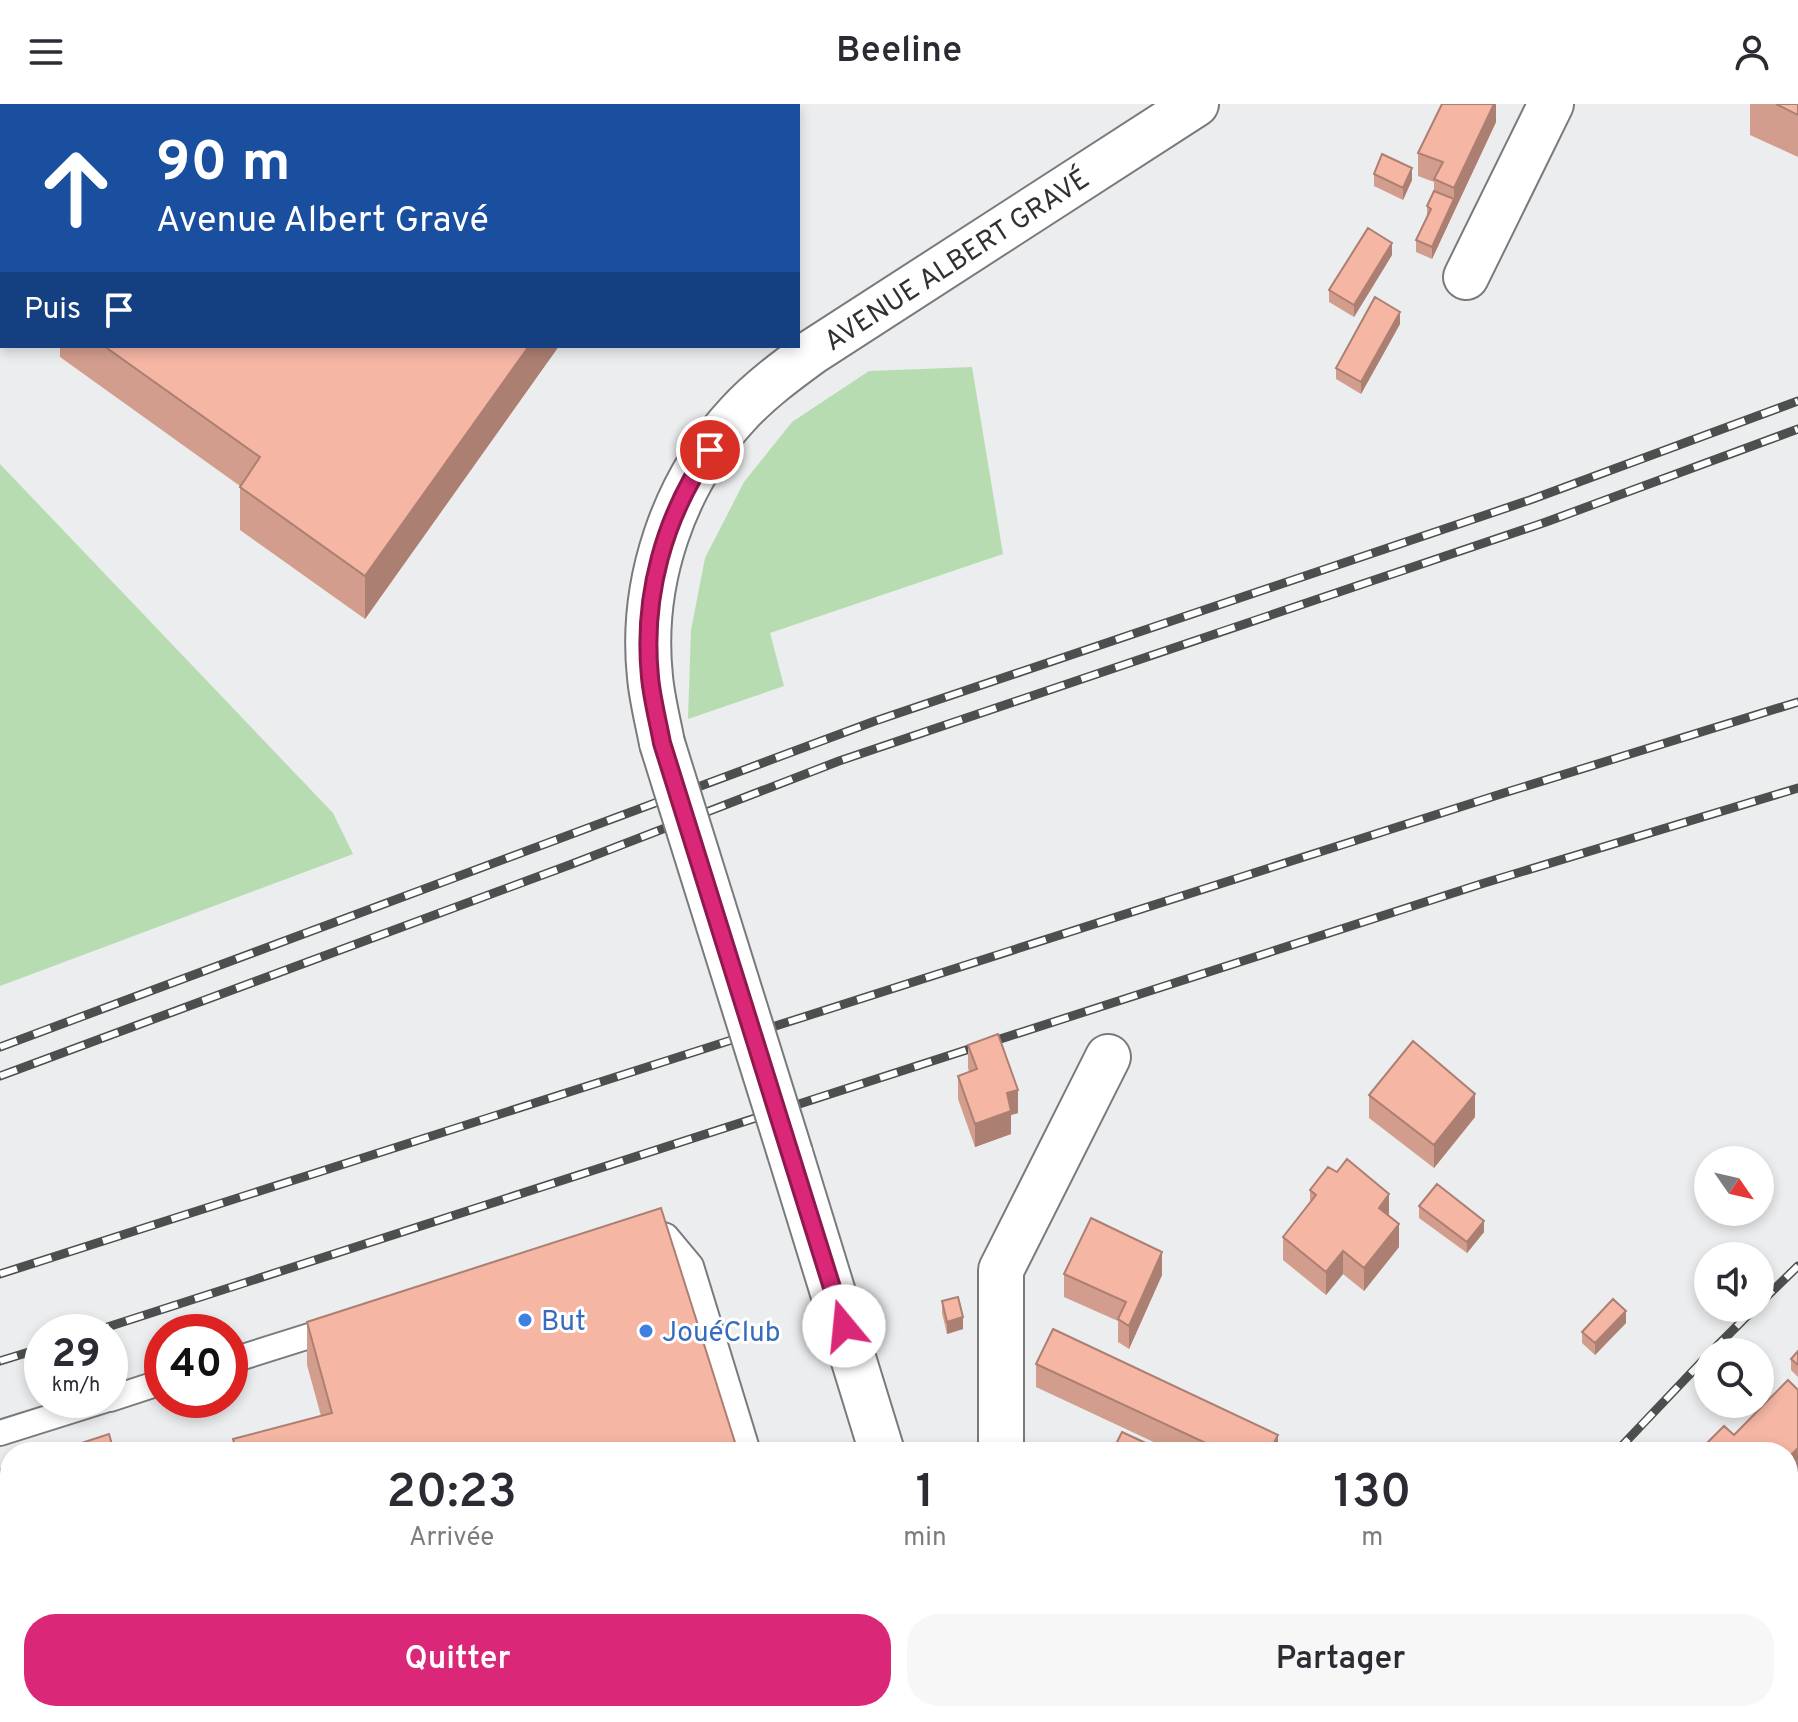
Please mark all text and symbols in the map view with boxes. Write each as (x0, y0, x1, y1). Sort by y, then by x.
text: Beeline (836, 29, 962, 75)
icon: menu (24, 30, 68, 74)
icon: person (1730, 30, 1774, 74)
text: 90 m (156, 130, 291, 200)
icon: ahead (24, 136, 128, 240)
street label: AVENUE ALBERT GRAVÉ (817, 161, 1097, 361)
text: Avenue Albert Gravé (156, 199, 489, 245)
icon: arrive (97, 288, 141, 332)
text: Puis (24, 292, 81, 329)
pin (676, 416, 744, 484)
icon: arrive (688, 428, 732, 472)
north arrow (1694, 1146, 1774, 1226)
map controls (1694, 1146, 1774, 1418)
button: sound (1694, 1242, 1774, 1322)
position arrow (802, 1284, 886, 1368)
place label: But (541, 1305, 586, 1341)
marker: But (516, 1311, 534, 1329)
speed limit sign: 40 (144, 1314, 248, 1418)
place label: JouéClub (662, 1316, 781, 1352)
marker: JouéClub (637, 1322, 655, 1340)
text: 29 (51, 1331, 101, 1381)
button: search (1694, 1338, 1774, 1418)
text: km/h (52, 1373, 100, 1399)
text: 20:23 (387, 1464, 517, 1524)
text: 1 (916, 1464, 934, 1524)
text: 130 (1333, 1464, 1411, 1524)
text: Arrivée (409, 1522, 494, 1555)
text: min (903, 1522, 947, 1555)
text: m (1361, 1522, 1383, 1555)
button: Quitter (24, 1614, 891, 1706)
button: Partager (907, 1614, 1774, 1706)

